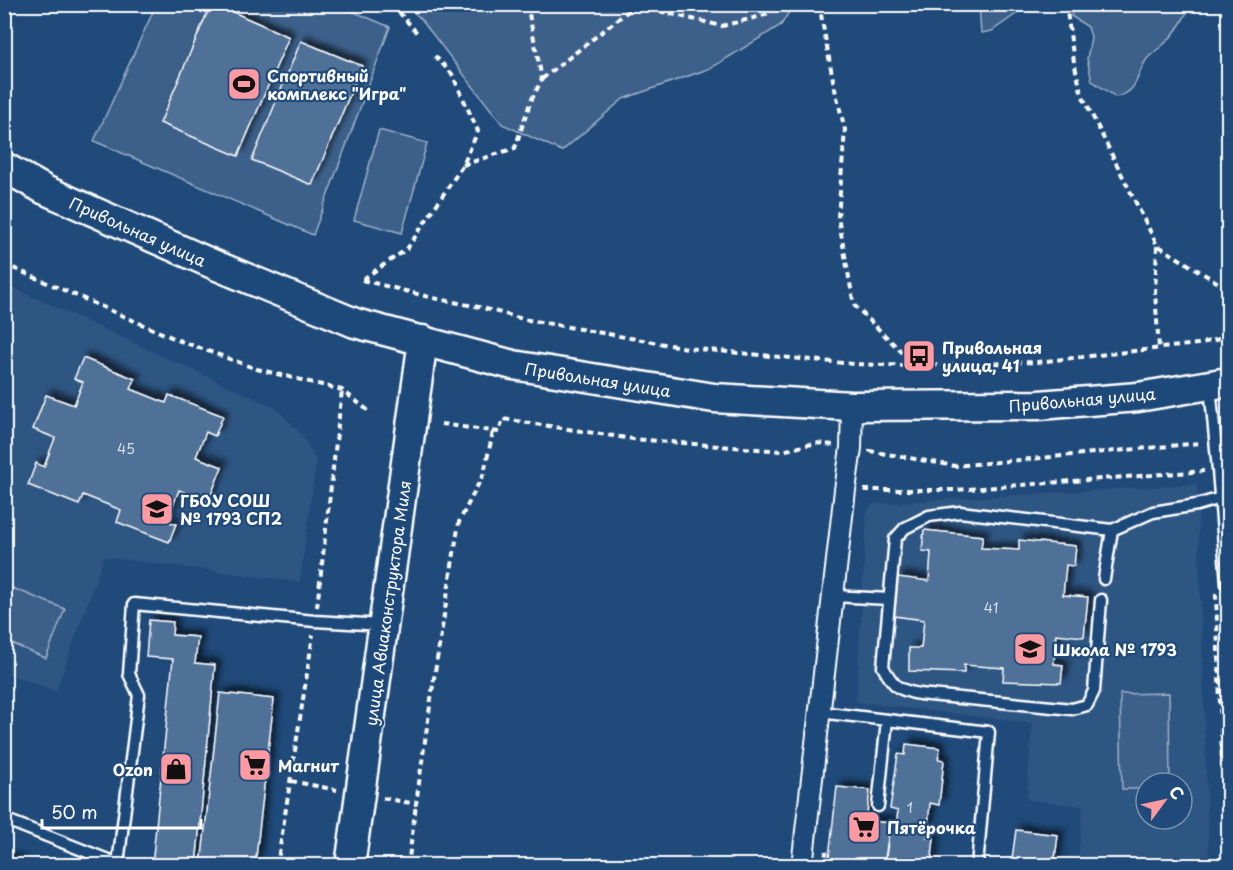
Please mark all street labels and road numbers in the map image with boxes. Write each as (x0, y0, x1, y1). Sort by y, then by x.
street label: Привольная улица (66, 190, 210, 272)
street label: Привольная улица (523, 356, 673, 402)
street label: Привольная улица (1008, 381, 1156, 417)
street label: улица Авиаконструктора Миля (358, 479, 416, 727)

